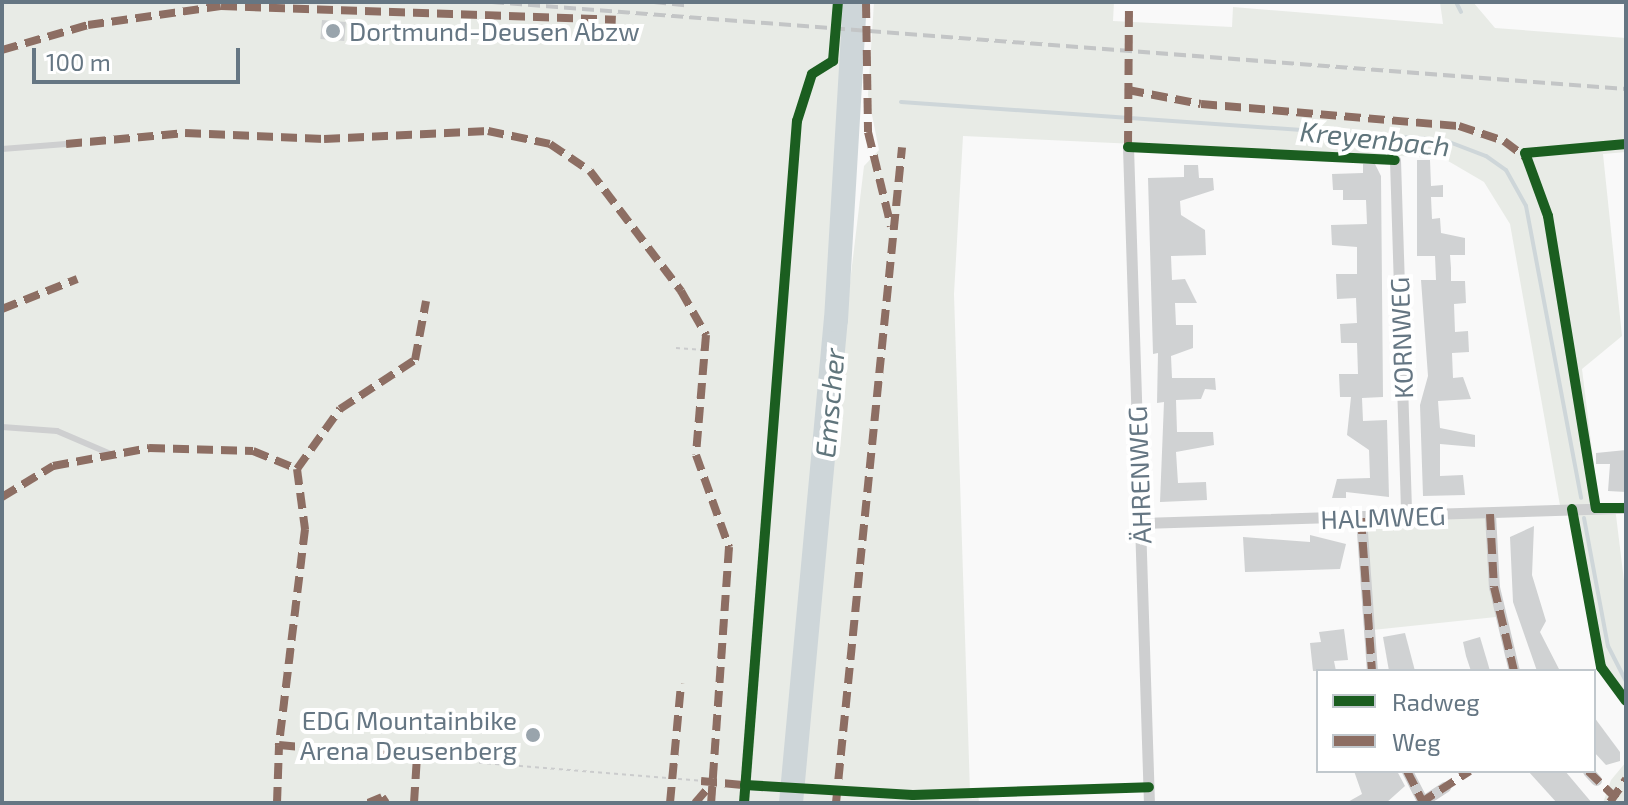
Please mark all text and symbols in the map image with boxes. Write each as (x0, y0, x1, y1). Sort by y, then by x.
place label: Dortmund-Deusen Abzw (349, 15, 640, 47)
marker: Dortmund-Deusen Abzw (324, 22, 342, 40)
scale bar (36, 32, 244, 82)
text: 100 m (46, 47, 111, 76)
water label: Kreyenbach (1298, 113, 1452, 163)
street label: KORNWEG (1383, 277, 1419, 399)
water label: Emscher (807, 347, 851, 459)
street label: ÄHRENWEG (1121, 406, 1157, 544)
street label: HALMWEG (1320, 499, 1446, 535)
legend (1316, 669, 1596, 773)
text: Radweg (1392, 687, 1480, 716)
place label: EDG Mountainbike Arena Deusenberg (300, 704, 517, 766)
marker: EDG Mountainbike Arena Deusenberg (524, 726, 542, 744)
text: Weg (1392, 727, 1441, 756)

